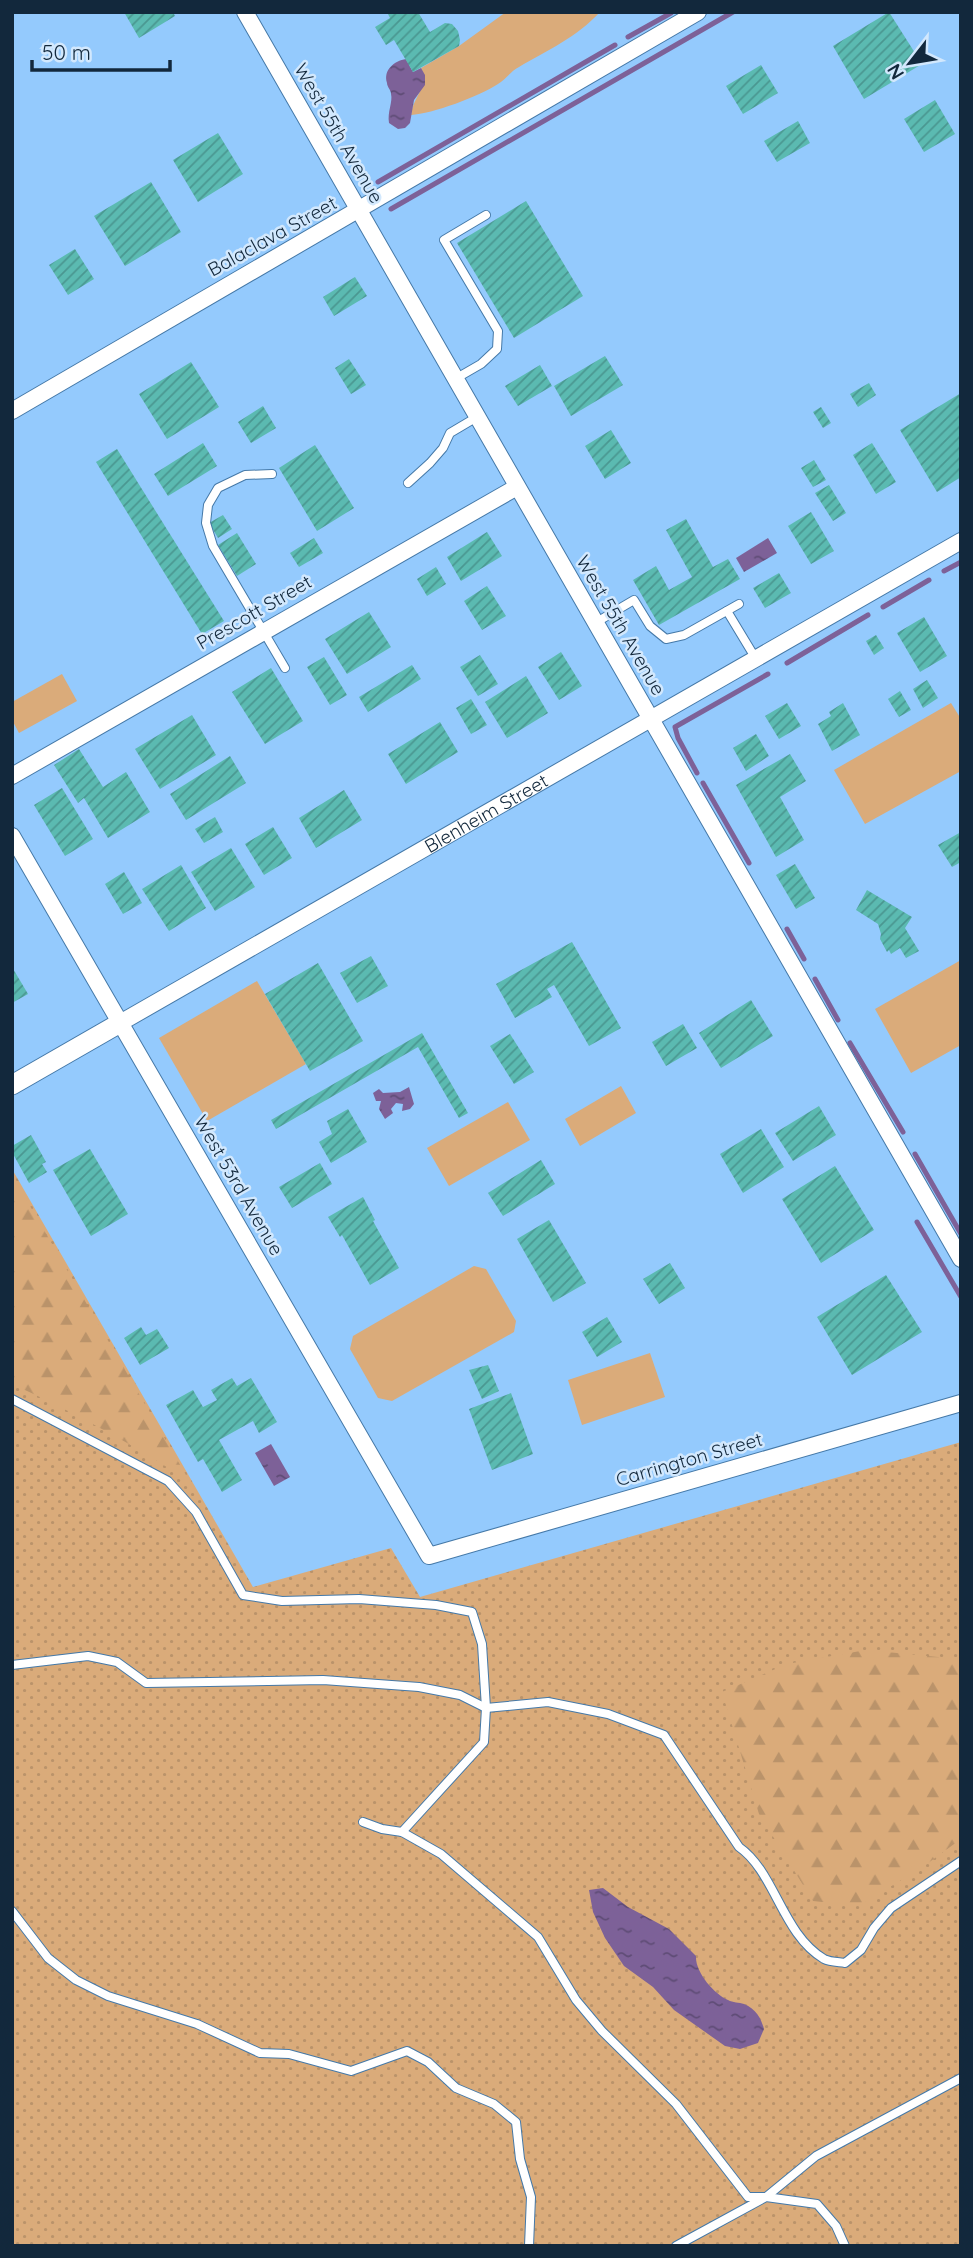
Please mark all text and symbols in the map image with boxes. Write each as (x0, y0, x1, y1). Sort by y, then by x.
scale bar (32, 28, 170, 72)
north arrow (875, 28, 945, 98)
text: 50 m (42, 39, 91, 65)
street label: West 55th Avenue (289, 59, 389, 207)
text: N (882, 60, 909, 84)
street label: Balaclava Street (203, 191, 341, 281)
street label: West 55th Avenue (571, 551, 671, 699)
street label: Prescott Street (192, 569, 316, 655)
street label: Blenheim Street (420, 768, 552, 858)
street label: West 53rd Avenue (189, 1110, 289, 1260)
street label: Carrington Street (613, 1427, 765, 1491)

